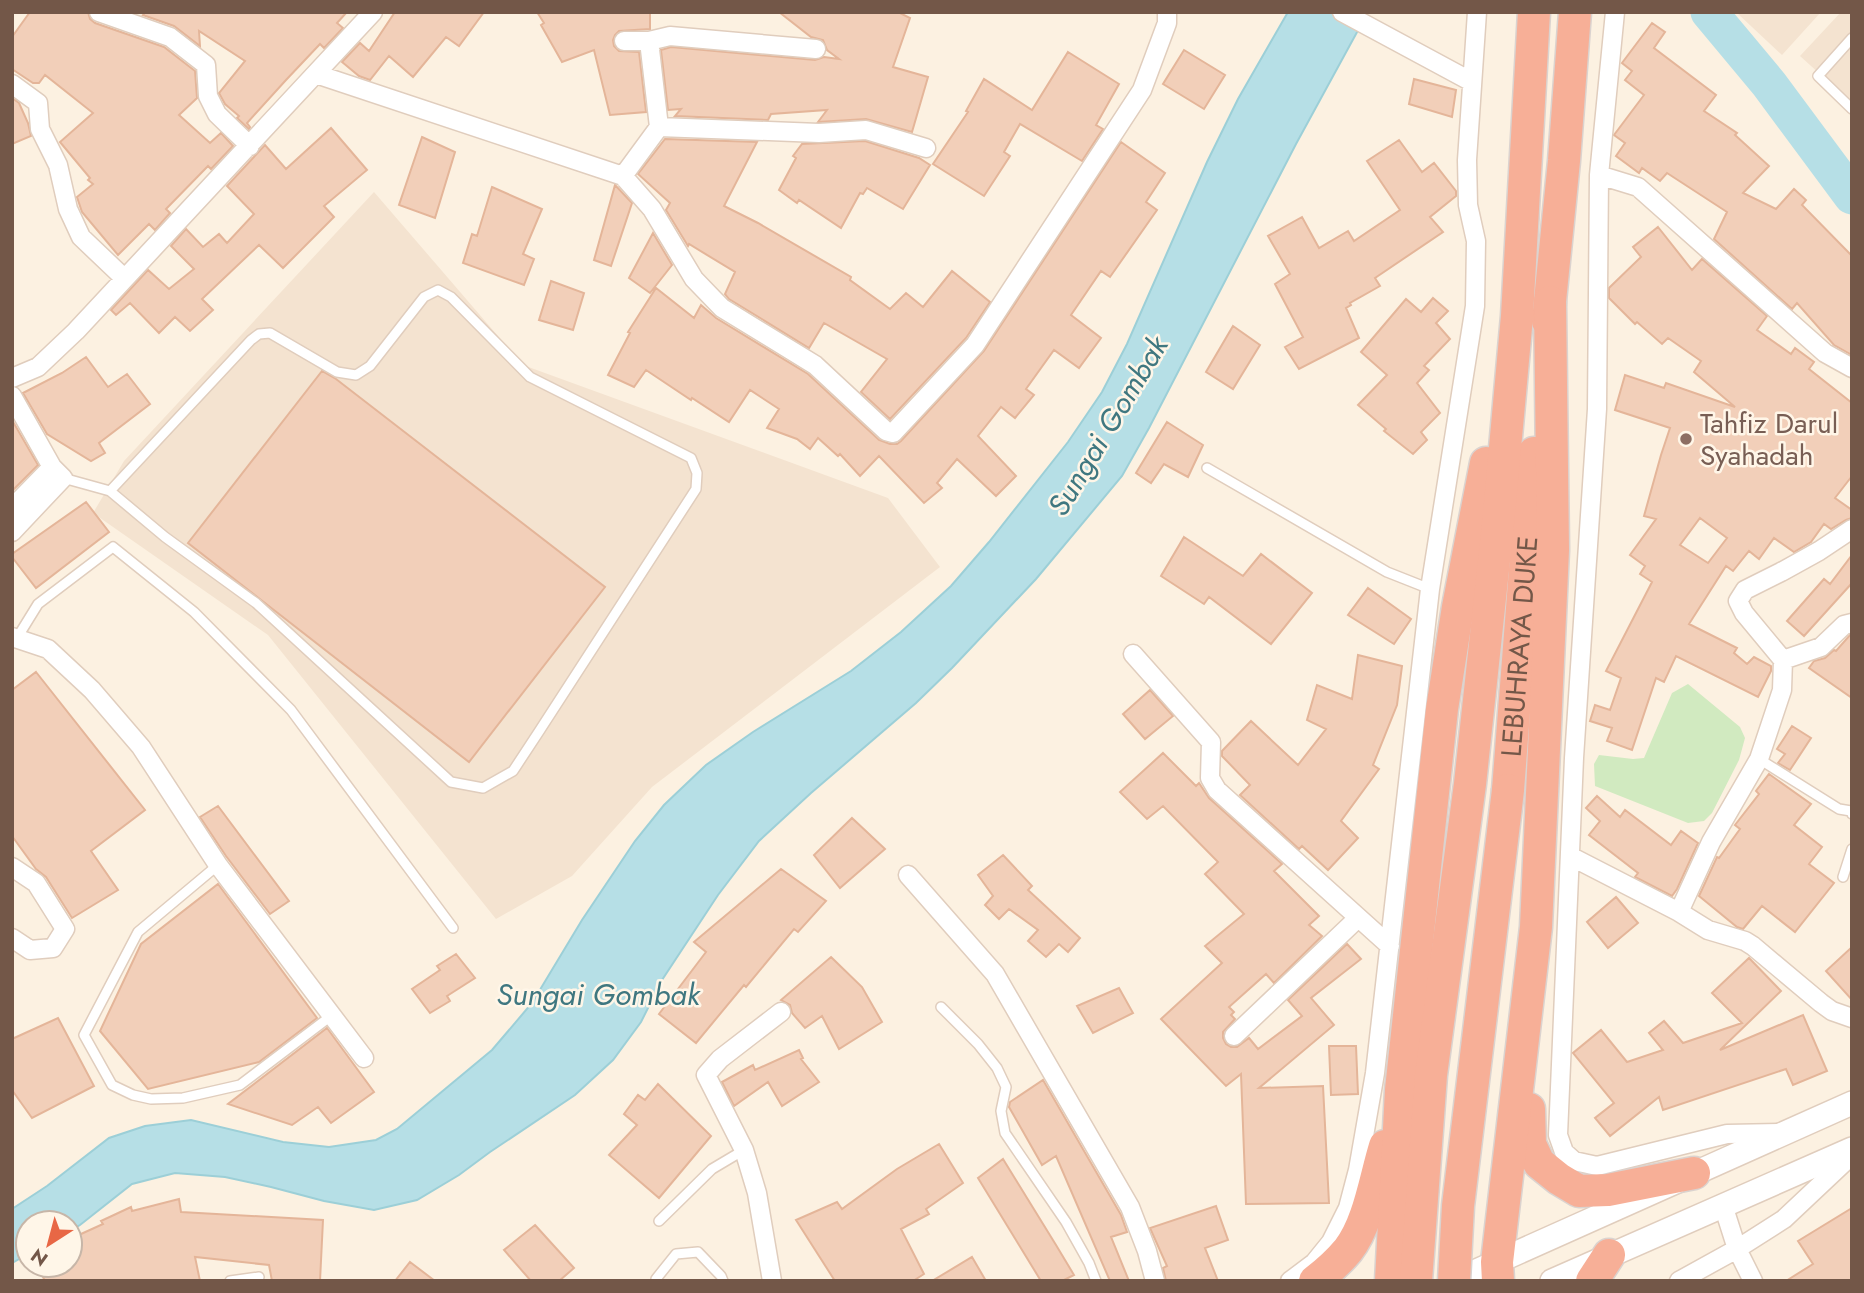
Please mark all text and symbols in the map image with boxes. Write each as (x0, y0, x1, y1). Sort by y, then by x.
water label: Sungai Gombak (1037, 326, 1179, 524)
place label: Tahfiz Darul Syahadah (1700, 403, 1838, 476)
marker: Tahfiz Darul Syahadah (1678, 431, 1694, 447)
street label: LEBUHRAYA DUKE (1491, 535, 1549, 758)
water label: Sungai Gombak (496, 973, 701, 1016)
north arrow (14, 1209, 84, 1279)
text: N (25, 1242, 53, 1273)

